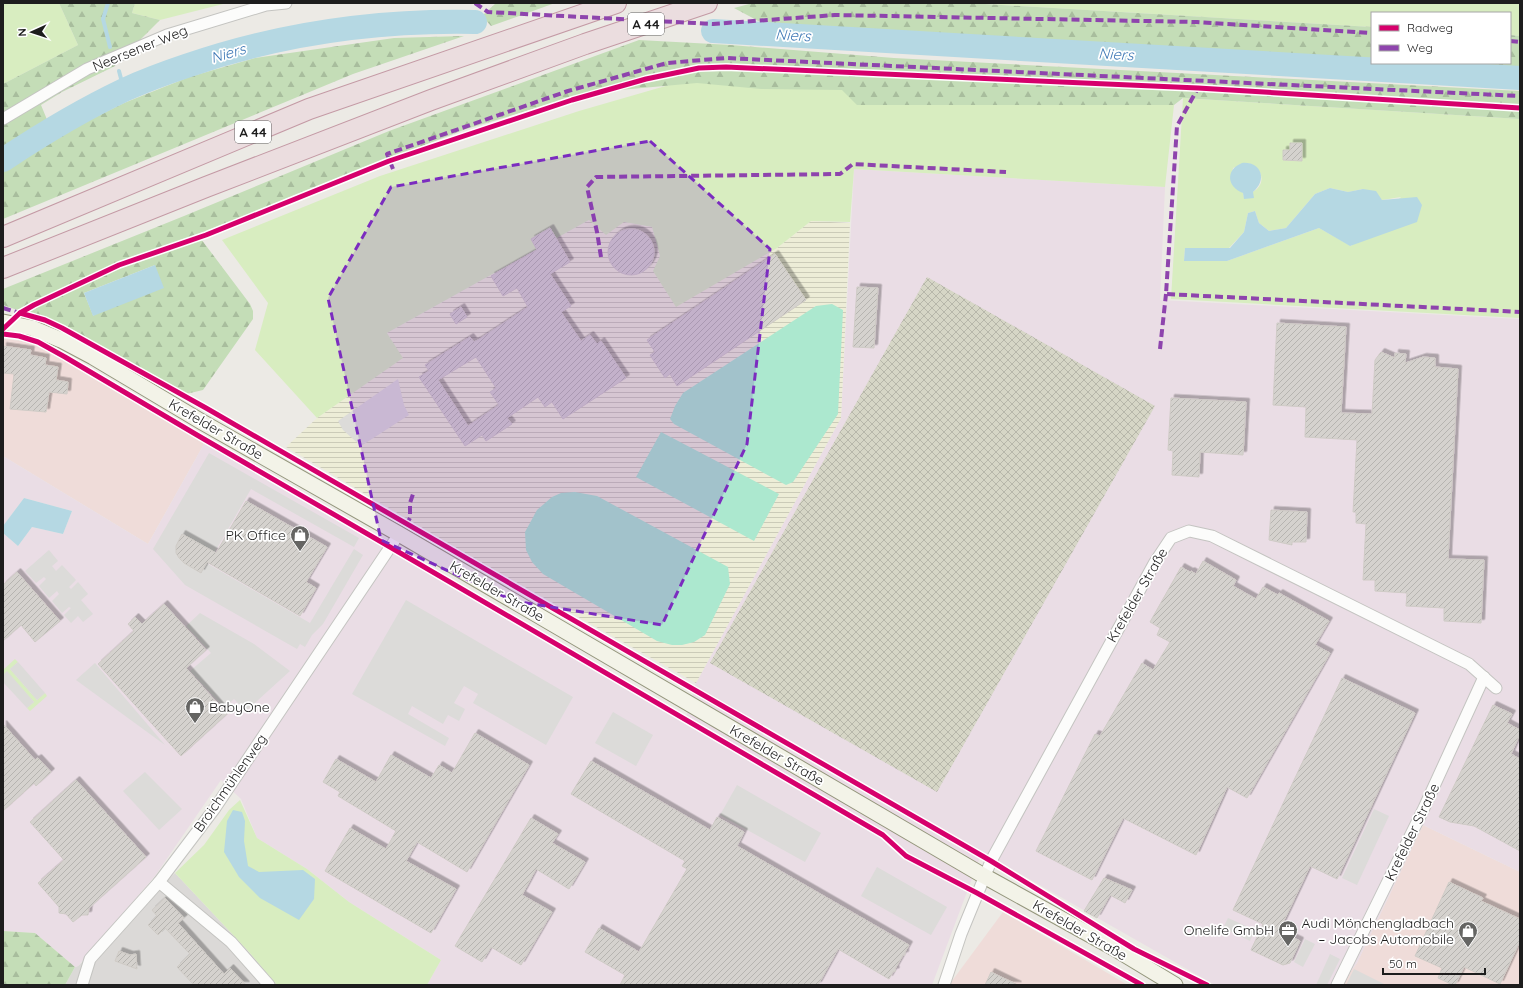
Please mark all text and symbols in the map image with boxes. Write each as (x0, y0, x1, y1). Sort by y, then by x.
north arrow (12, 12, 52, 52)
legend (1371, 12, 1511, 64)
road number: A 44 (628, 13, 664, 35)
text: Radweg (1407, 20, 1453, 35)
street label: Neersener Weg (90, 21, 190, 75)
water label: Niers (775, 25, 812, 45)
text: N (15, 28, 29, 37)
water label: Niers (208, 39, 249, 67)
text: Weg (1407, 40, 1433, 55)
water label: Niers (1098, 44, 1135, 64)
road number: A 44 (235, 121, 271, 143)
street label: Krefelder Straße (166, 395, 267, 463)
shop icon: PK Office (289, 524, 311, 552)
place label: PK Office (225, 526, 286, 544)
street label: Krefelder Straße (1103, 544, 1171, 645)
street label: Krefelder Straße (447, 557, 548, 625)
shop icon: BabyOne (184, 696, 206, 724)
place label: BabyOne (209, 698, 270, 716)
street label: Krefelder Straße (727, 721, 828, 789)
street label: Broichmühlenweg (189, 730, 271, 836)
street label: Krefelder Straße (1381, 780, 1443, 884)
street label: Krefelder Straße (1030, 896, 1131, 964)
place label: Audi Mönchengladbach – Jacobs Automobile (1301, 914, 1454, 948)
office icon: Onelife GmbH (1277, 919, 1299, 947)
shop icon: Audi Mönchengladbach – Jacobs Automobile (1457, 920, 1479, 948)
place label: Onelife GmbH (1184, 921, 1274, 939)
scale bar (1383, 950, 1485, 976)
text: 50 m (1389, 956, 1417, 971)

